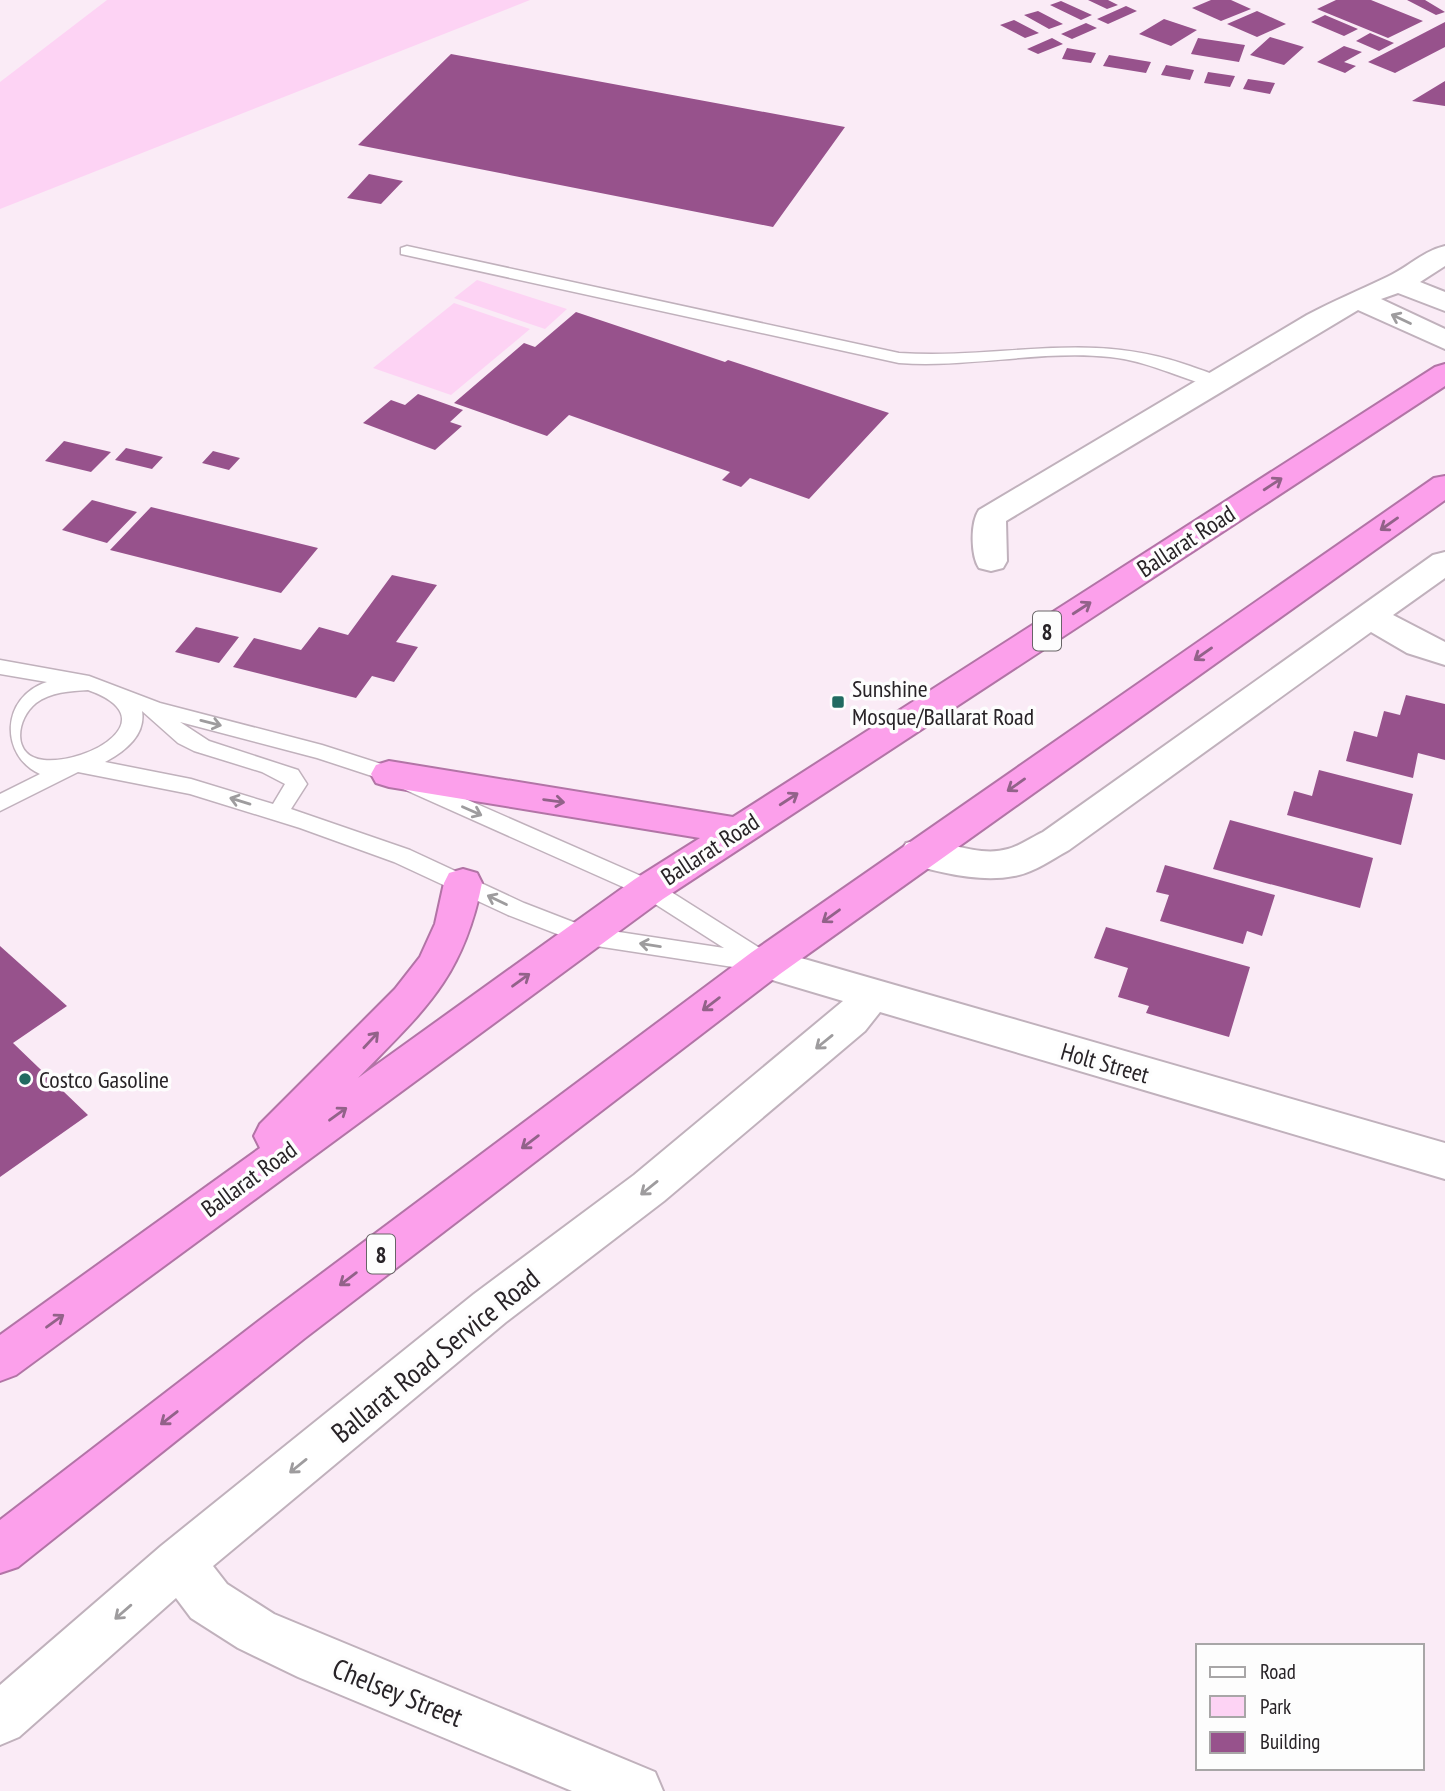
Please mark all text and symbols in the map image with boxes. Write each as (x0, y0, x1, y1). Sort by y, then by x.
one-way arrow (1391, 312, 1412, 326)
one-way arrow (1263, 477, 1282, 492)
street label: Ballarat Road (1131, 498, 1241, 584)
one-way arrow (1380, 517, 1399, 531)
one-way arrow (1072, 601, 1092, 615)
road number: 8 (1033, 611, 1061, 650)
one-way arrow (1194, 647, 1213, 661)
place label: Sunshine Mosque/Ballarat Road (852, 673, 1034, 732)
marker: Sunshine Mosque/Ballarat Road (830, 694, 846, 710)
one-way arrow (199, 717, 221, 730)
one-way arrow (1007, 778, 1027, 792)
one-way arrow (778, 791, 798, 805)
one-way arrow (229, 794, 251, 807)
one-way arrow (542, 794, 564, 807)
one-way arrow (461, 805, 482, 818)
street label: Ballarat Road (655, 806, 765, 892)
one-way arrow (487, 893, 509, 906)
one-way arrow (822, 909, 841, 923)
one-way arrow (639, 938, 662, 951)
one-way arrow (511, 973, 530, 987)
one-way arrow (702, 997, 721, 1012)
one-way arrow (363, 1031, 379, 1049)
one-way arrow (815, 1035, 833, 1050)
street label: Holt Street (1057, 1036, 1153, 1090)
place label: Costco Gasoline (39, 1064, 169, 1095)
marker: Costco Gasoline (17, 1071, 33, 1087)
one-way arrow (328, 1107, 347, 1122)
street label: Ballarat Road (195, 1134, 303, 1224)
one-way arrow (521, 1134, 539, 1149)
one-way arrow (640, 1180, 659, 1195)
road number: 8 (367, 1234, 395, 1274)
street label: Ballarat Road Service Road (323, 1260, 547, 1450)
one-way arrow (339, 1271, 358, 1286)
one-way arrow (45, 1314, 64, 1328)
one-way arrow (160, 1411, 178, 1426)
one-way arrow (289, 1458, 307, 1474)
one-way arrow (115, 1604, 133, 1620)
legend (1196, 1644, 1424, 1770)
street label: Chelsey Street (327, 1649, 469, 1735)
text: Road (1260, 1658, 1296, 1685)
text: Park (1260, 1693, 1291, 1720)
text: Building (1260, 1728, 1320, 1755)

